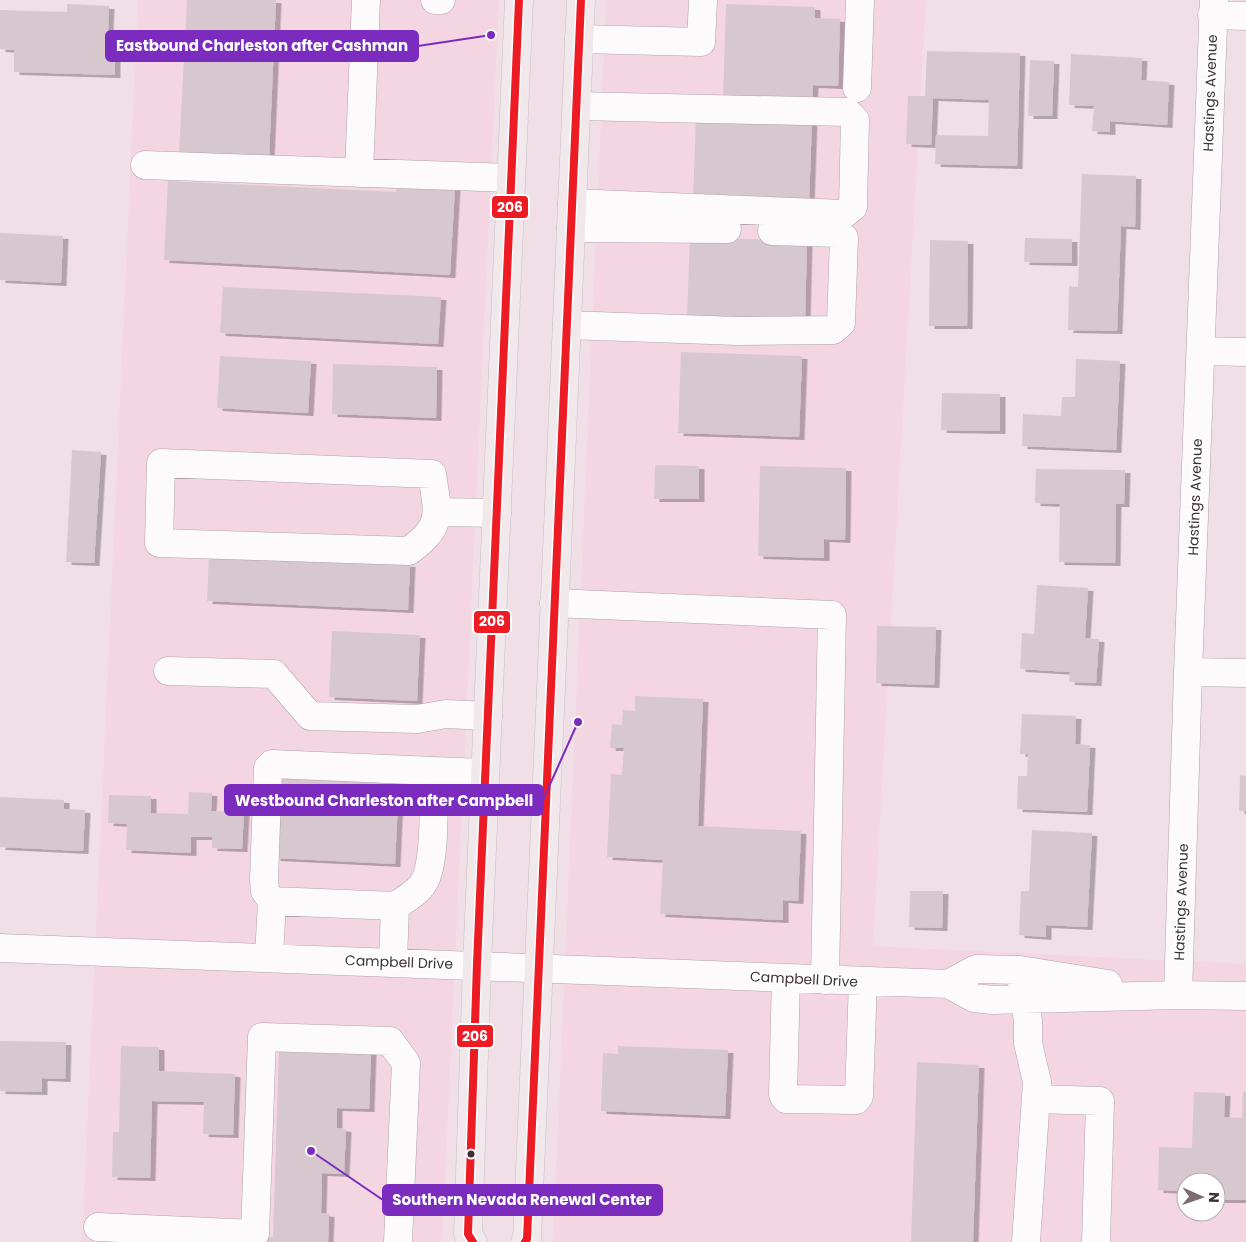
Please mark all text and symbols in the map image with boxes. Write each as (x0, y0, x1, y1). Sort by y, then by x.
callout: Eastbound Charleston after Cashman (106, 31, 418, 61)
street label: Hastings Avenue (1198, 34, 1222, 152)
text: Eastbound Charleston after Cashman (116, 35, 408, 56)
line badge: 206 (491, 195, 529, 219)
text: 206 (497, 197, 523, 217)
street label: Hastings Avenue (1183, 438, 1207, 556)
line badge: 206 (473, 610, 511, 634)
text: 206 (479, 611, 505, 631)
callout: Westbound Charleston after Campbell (225, 785, 543, 815)
text: Westbound Charleston after Campbell (235, 790, 533, 811)
street label: Hastings Avenue (1169, 843, 1193, 961)
street label: Campbell Drive (345, 950, 454, 974)
street label: Campbell Drive (750, 966, 859, 992)
line badge: 206 (456, 1024, 494, 1048)
text: 206 (462, 1026, 488, 1046)
unlabelled marker (466, 1149, 476, 1159)
north arrow (1176, 1172, 1226, 1222)
callout: Southern Nevada Renewal Center (383, 1185, 662, 1215)
text: Southern Nevada Renewal Center (392, 1189, 652, 1210)
text: N (1204, 1192, 1224, 1203)

